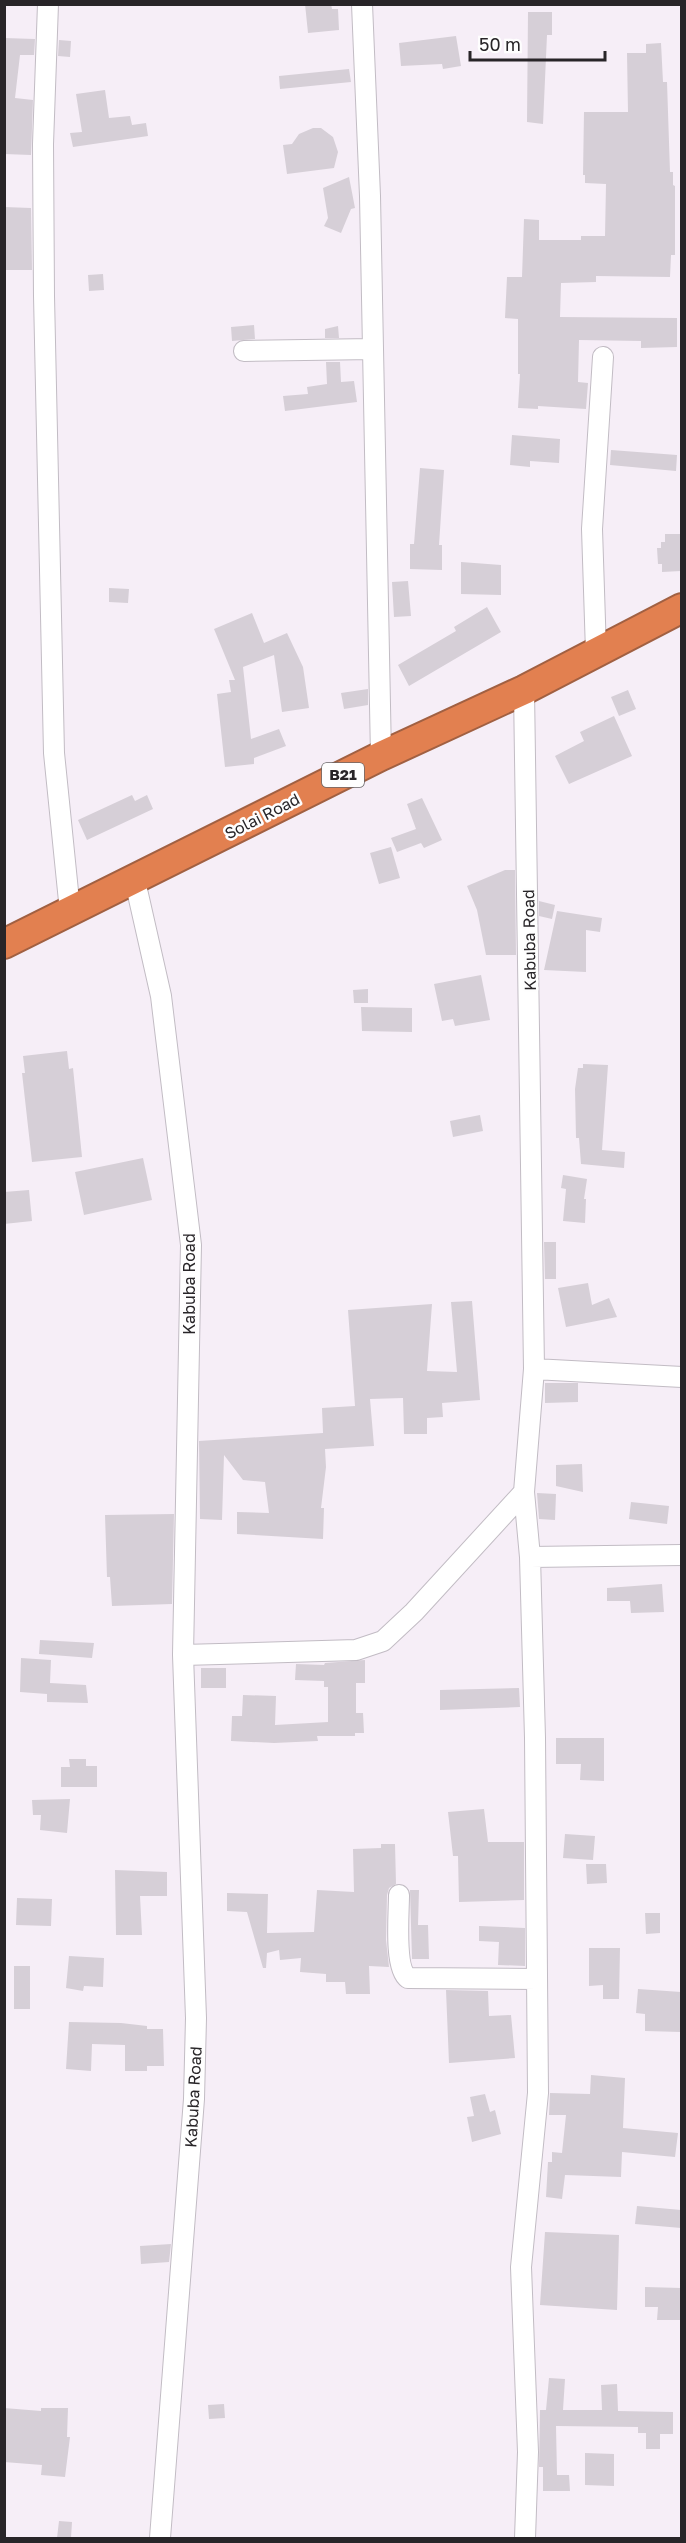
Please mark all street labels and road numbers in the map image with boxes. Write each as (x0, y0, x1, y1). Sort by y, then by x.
road number: B21 (322, 763, 364, 787)
street label: Solai Road (221, 789, 303, 843)
street label: Kabuba Road (518, 889, 540, 991)
street label: Kabuba Road (179, 1233, 199, 1335)
street label: Kabuba Road (180, 2046, 206, 2148)

